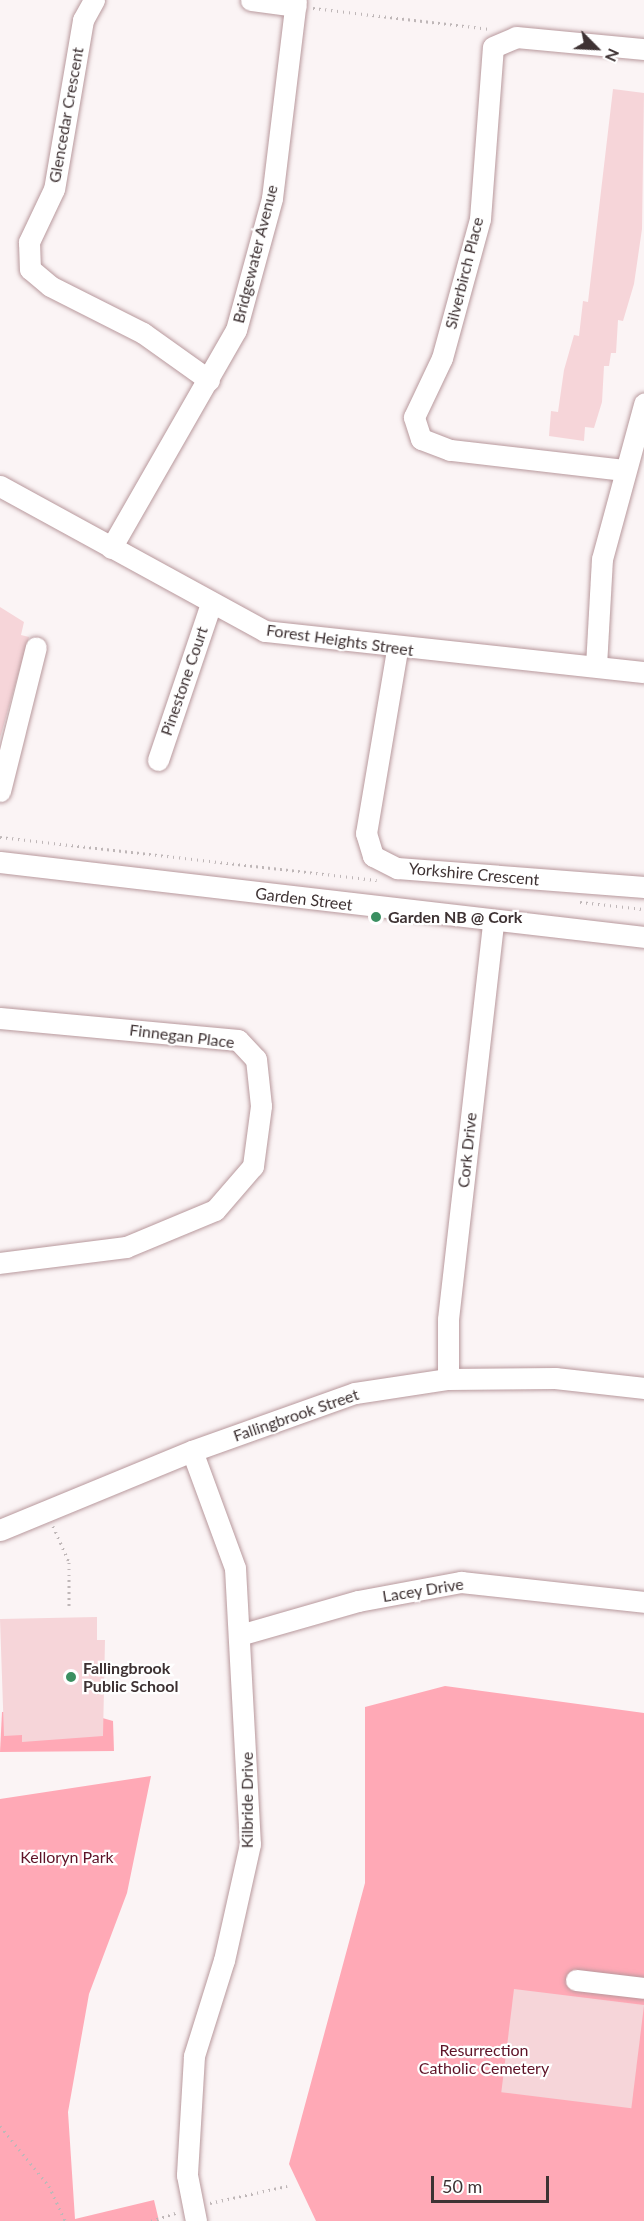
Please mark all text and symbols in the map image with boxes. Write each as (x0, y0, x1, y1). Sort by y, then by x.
north arrow (566, 18, 626, 78)
street label: Glencedar Crescent (45, 46, 87, 184)
text: N (602, 46, 624, 65)
street label: Bridgewater Avenue (228, 182, 282, 326)
street label: Silverbirch Place (441, 215, 487, 331)
street label: Forest Heights Street (265, 620, 415, 660)
street label: Pinestone Court (156, 624, 212, 738)
street label: Yorkshire Crescent (408, 859, 540, 889)
street label: Garden Street (254, 884, 354, 914)
place label: Garden NB @ Cork (388, 907, 522, 927)
marker: Garden NB @ Cork (369, 910, 383, 924)
street label: Finnegan Place (128, 1020, 236, 1052)
street label: Cork Drive (453, 1111, 481, 1189)
street label: Fallingbrook Street (231, 1385, 361, 1445)
street label: Lacey Drive (381, 1574, 465, 1606)
place label: Fallingbrook Public School (83, 1658, 178, 1696)
marker: Fallingbrook Public School (64, 1670, 78, 1684)
street label: Kilbride Drive (237, 1752, 257, 1848)
park label: Kelloryn Park (20, 1847, 114, 1867)
park label: Resurrection Catholic Cemetery (419, 2040, 549, 2078)
scale bar (434, 2164, 552, 2202)
text: 50 m (442, 2175, 482, 2197)

